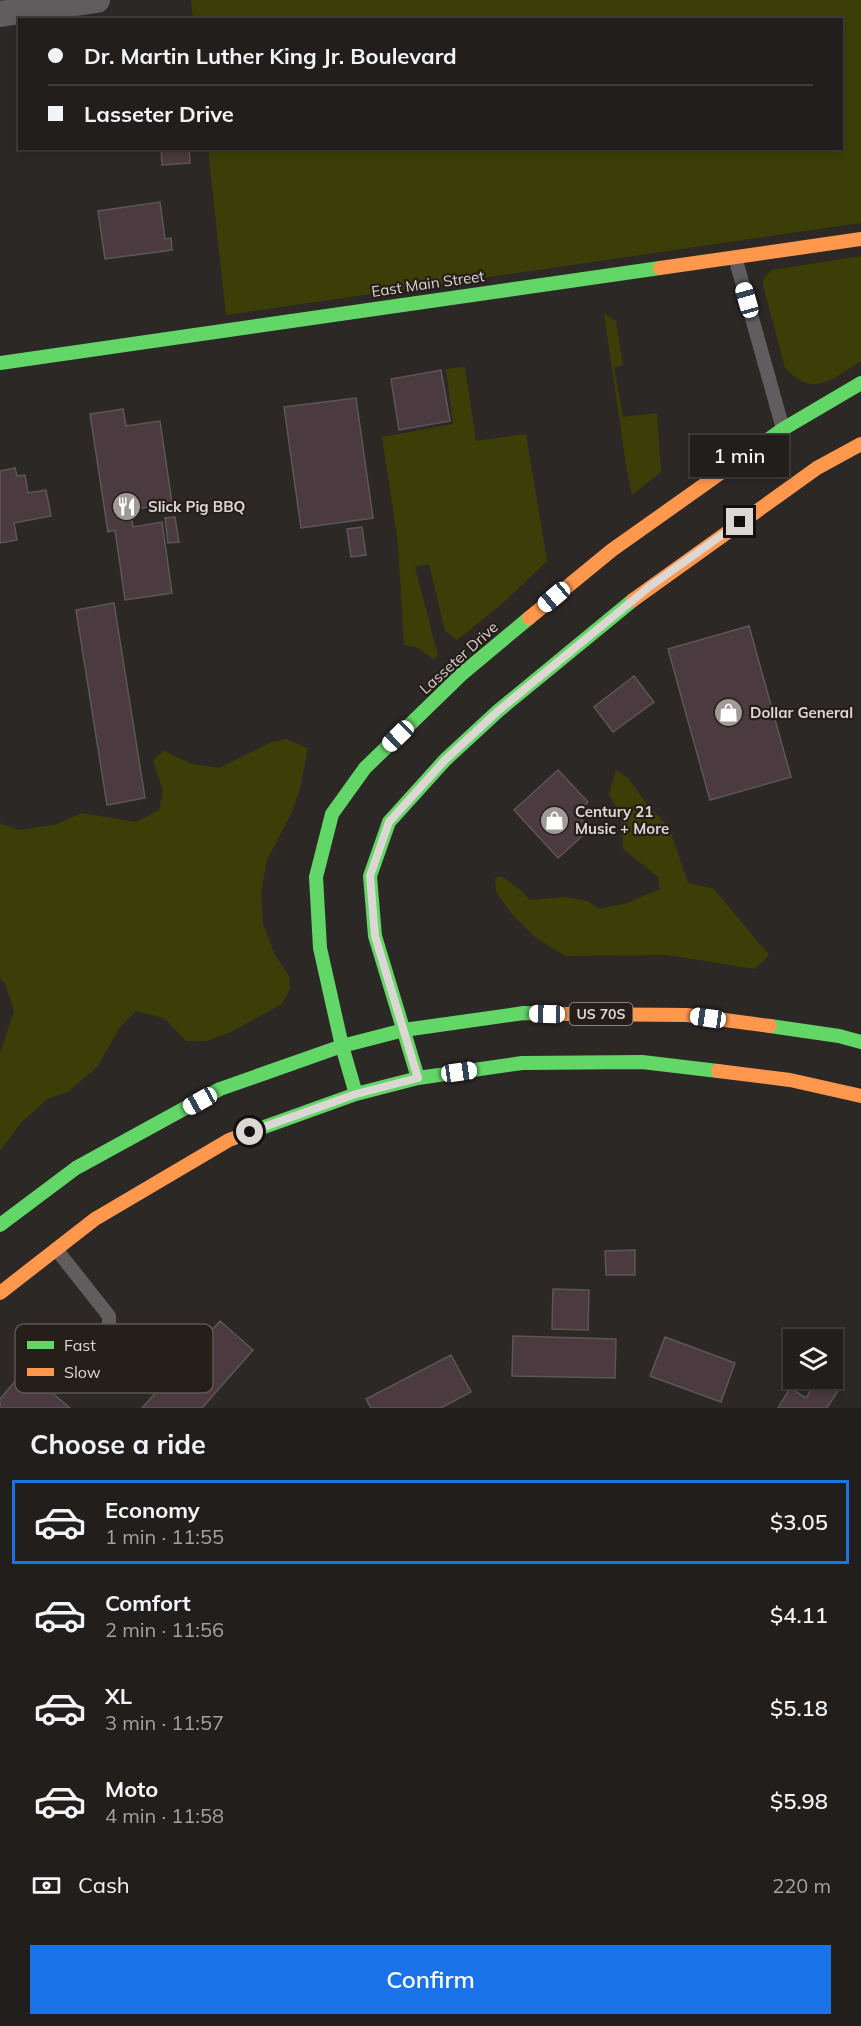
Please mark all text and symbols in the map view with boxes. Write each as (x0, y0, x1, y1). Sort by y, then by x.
text: Dr. Martin Luther King Jr. Boulevard (84, 42, 457, 70)
text: Lasseter Drive (84, 100, 234, 128)
street label: East Main Street (370, 266, 486, 301)
car (733, 280, 761, 320)
callout: 1 min (690, 435, 789, 477)
text: 1 min (714, 443, 765, 468)
restaurant icon: Slick Pig BBQ (111, 491, 143, 523)
place label: Slick Pig BBQ (148, 497, 245, 516)
route end (726, 508, 753, 535)
car (534, 579, 574, 615)
street label: Lasseter Drive (415, 617, 502, 698)
shop icon: Dollar General (713, 697, 745, 729)
place label: Dollar General (750, 703, 853, 722)
car (379, 717, 417, 755)
place label: Century 21 Music + More (575, 802, 669, 838)
shop icon: Century 21 Music + More (538, 805, 570, 837)
road number: US 70S (570, 1003, 632, 1025)
car (529, 1005, 565, 1023)
car (689, 1007, 727, 1029)
car (440, 1061, 478, 1083)
car (180, 1084, 220, 1118)
route start (236, 1118, 263, 1145)
legend (15, 1324, 213, 1393)
map controls (783, 1329, 843, 1389)
button: layers (783, 1329, 843, 1389)
text: Fast (64, 1335, 96, 1355)
text: Slow (64, 1362, 101, 1382)
text: Choose a ride (30, 1427, 206, 1461)
icon: car (33, 1495, 87, 1549)
text: Economy (105, 1496, 200, 1524)
text: $3.05 (770, 1508, 828, 1536)
text: 1 min · 11:55 (105, 1524, 224, 1549)
icon: car (33, 1588, 87, 1642)
text: Comfort (105, 1589, 191, 1617)
text: $4.11 (770, 1601, 828, 1629)
text: 2 min · 11:56 (105, 1617, 224, 1642)
icon: car (33, 1681, 87, 1735)
text: XL (105, 1682, 132, 1710)
text: $5.18 (770, 1694, 828, 1722)
text: 3 min · 11:57 (105, 1710, 224, 1735)
icon: car (33, 1774, 87, 1828)
text: Moto (105, 1775, 158, 1803)
text: $5.98 (770, 1787, 828, 1815)
text: 4 min · 11:58 (105, 1803, 224, 1828)
icon: cash (30, 1869, 63, 1902)
text: Cash (78, 1871, 130, 1899)
text: 220 m (772, 1873, 831, 1898)
button: Confirm (30, 1945, 831, 2014)

